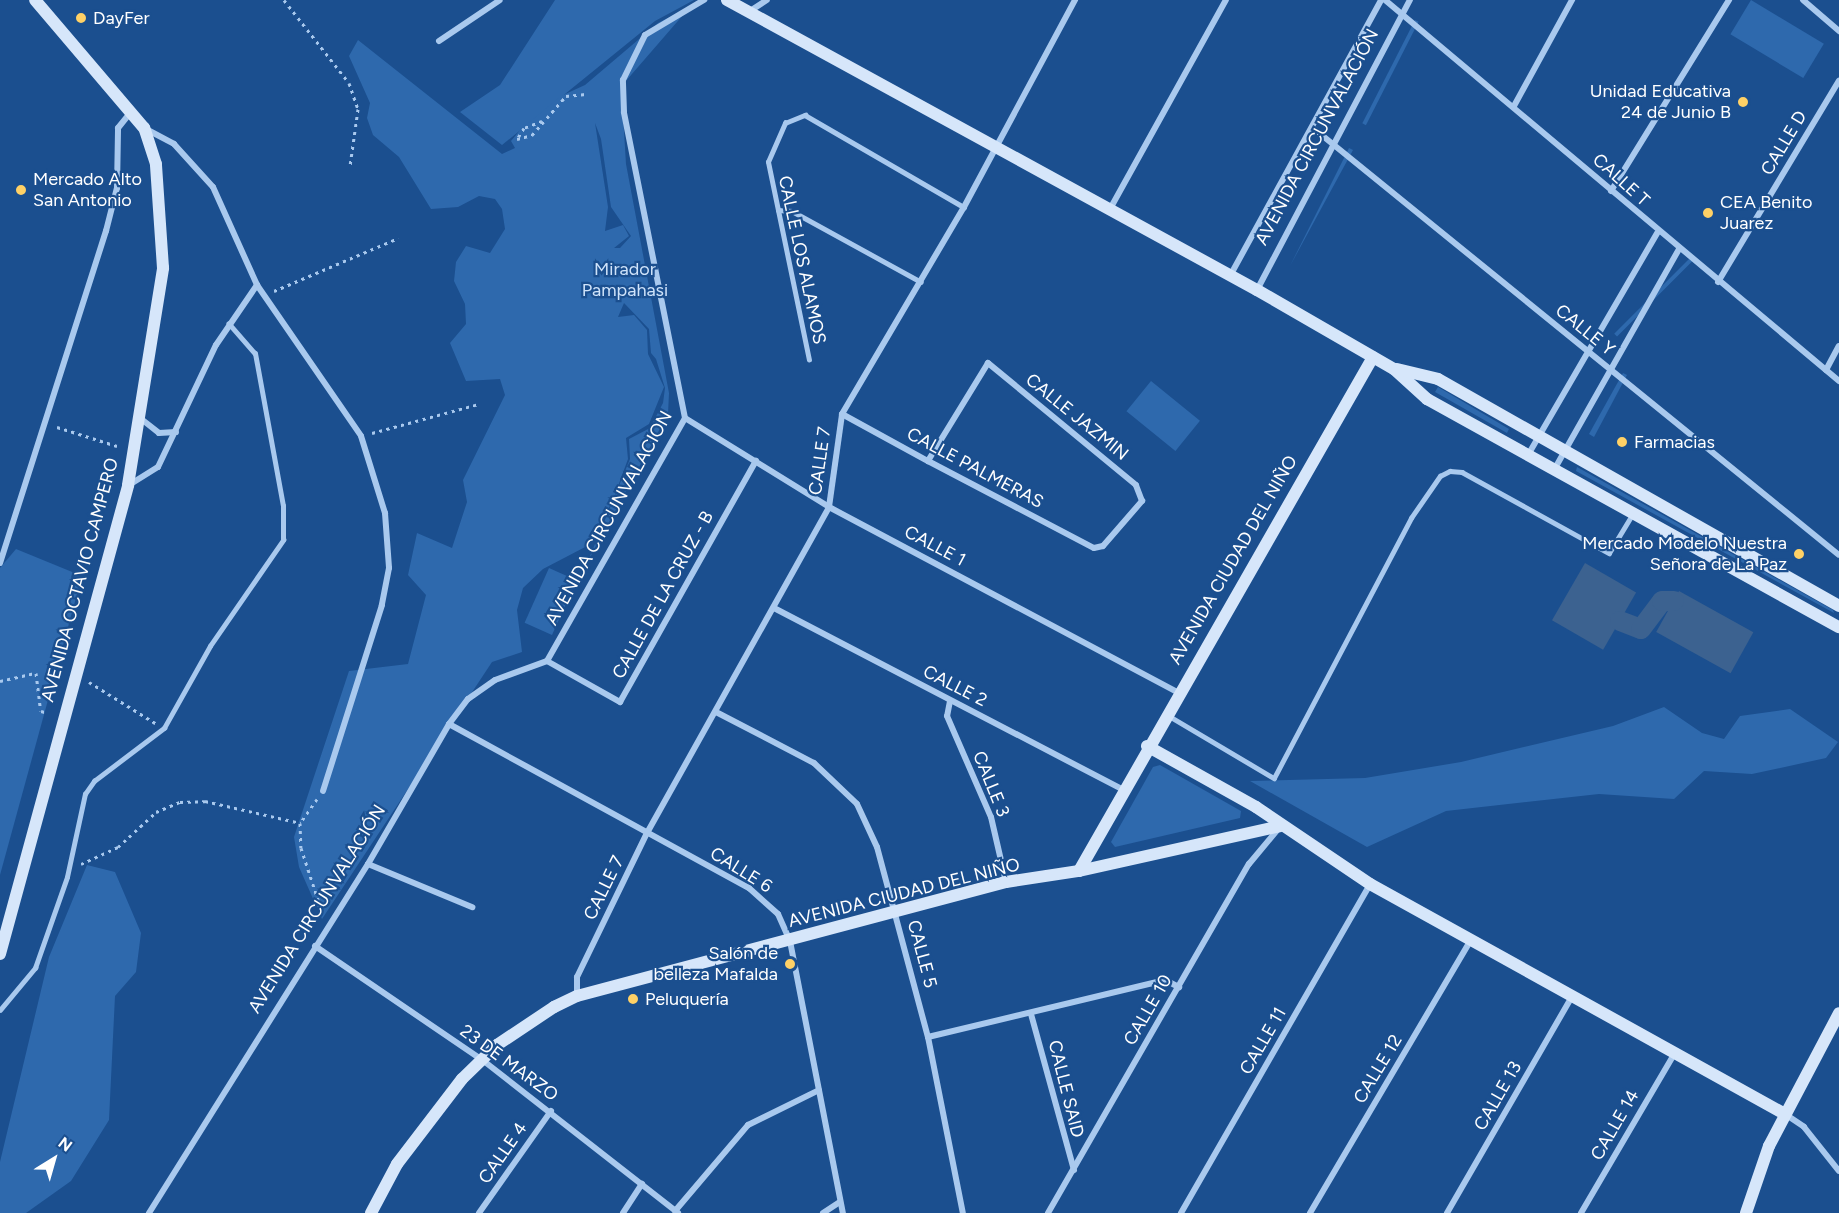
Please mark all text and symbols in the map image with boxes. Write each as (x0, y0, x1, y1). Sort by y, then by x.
place label: DayFer (93, 7, 149, 29)
marker: DayFer (74, 11, 88, 25)
street label: AVENIDA CIRCUNVALACIÓN (1251, 25, 1383, 249)
place label: Unidad Educativa 24 de Junio B (1590, 81, 1731, 124)
marker: Unidad Educativa 24 de Junio B (1736, 95, 1750, 109)
street label: CALLE D (1756, 107, 1812, 179)
street label: CALLE T (1588, 149, 1654, 211)
place label: Mercado Alto San Antonio (33, 169, 142, 212)
street label: CALLE LOS ALAMOS (774, 174, 830, 346)
marker: Mercado Alto San Antonio (14, 183, 28, 197)
place label: CEA Benito Juarez (1720, 192, 1813, 234)
marker: CEA Benito Juarez (1701, 206, 1715, 220)
park label: Mirador Pampahasi (582, 259, 668, 302)
street label: CALLE Y (1551, 300, 1619, 360)
street label: CALLE JAZMIN (1021, 369, 1133, 465)
street label: AVENIDA CIRCUNVALACION (541, 407, 677, 629)
street label: CALLE PALMERAS (903, 423, 1047, 513)
street label: CALLE 7 (805, 426, 835, 496)
place label: Farmacias (1634, 431, 1715, 453)
marker: Farmacias (1615, 435, 1629, 449)
street label: AVENIDA CIUDAD DEL NIÑO (1164, 452, 1302, 668)
street label: AVENIDA OCTAVIO CAMPERO (37, 456, 123, 704)
street label: CALLE DE LA CRUZ - B (608, 507, 718, 683)
street label: CALLE 1 (901, 521, 969, 571)
place label: Mercado Modelo Nuestra Señora de La Paz (1582, 533, 1787, 576)
marker: Mercado Modelo Nuestra Señora de La Paz (1792, 547, 1806, 561)
street label: CALLE 2 (919, 661, 991, 711)
street label: CALLE 3 (968, 748, 1014, 820)
street label: AVENIDA CIRCUNVALACIÓN (244, 801, 390, 1017)
street label: CALLE 6 (706, 843, 776, 897)
street label: CALLE 7 (579, 852, 629, 924)
street label: AVENIDA CIUDAD DEL NIÑO (786, 854, 1022, 932)
street label: CALLE 5 (903, 918, 941, 990)
place label: Salón de belleza Mafalda (654, 943, 778, 986)
marker: Salón de belleza Mafalda (783, 957, 797, 971)
street label: CALLE 10 (1119, 971, 1177, 1049)
place label: Peluquería (645, 988, 729, 1010)
marker: Peluquería (626, 992, 640, 1006)
street label: CALLE 11 (1235, 1004, 1291, 1078)
street label: 23 DE MARZO (456, 1020, 562, 1106)
street label: CALLE 12 (1349, 1031, 1407, 1107)
street label: CALLE SAID (1043, 1038, 1089, 1140)
street label: CALLE 13 (1470, 1058, 1526, 1134)
street label: CALLE 14 (1586, 1086, 1644, 1164)
street label: CALLE 4 (474, 1118, 532, 1188)
north arrow (24, 1129, 84, 1189)
text: N (54, 1133, 76, 1156)

